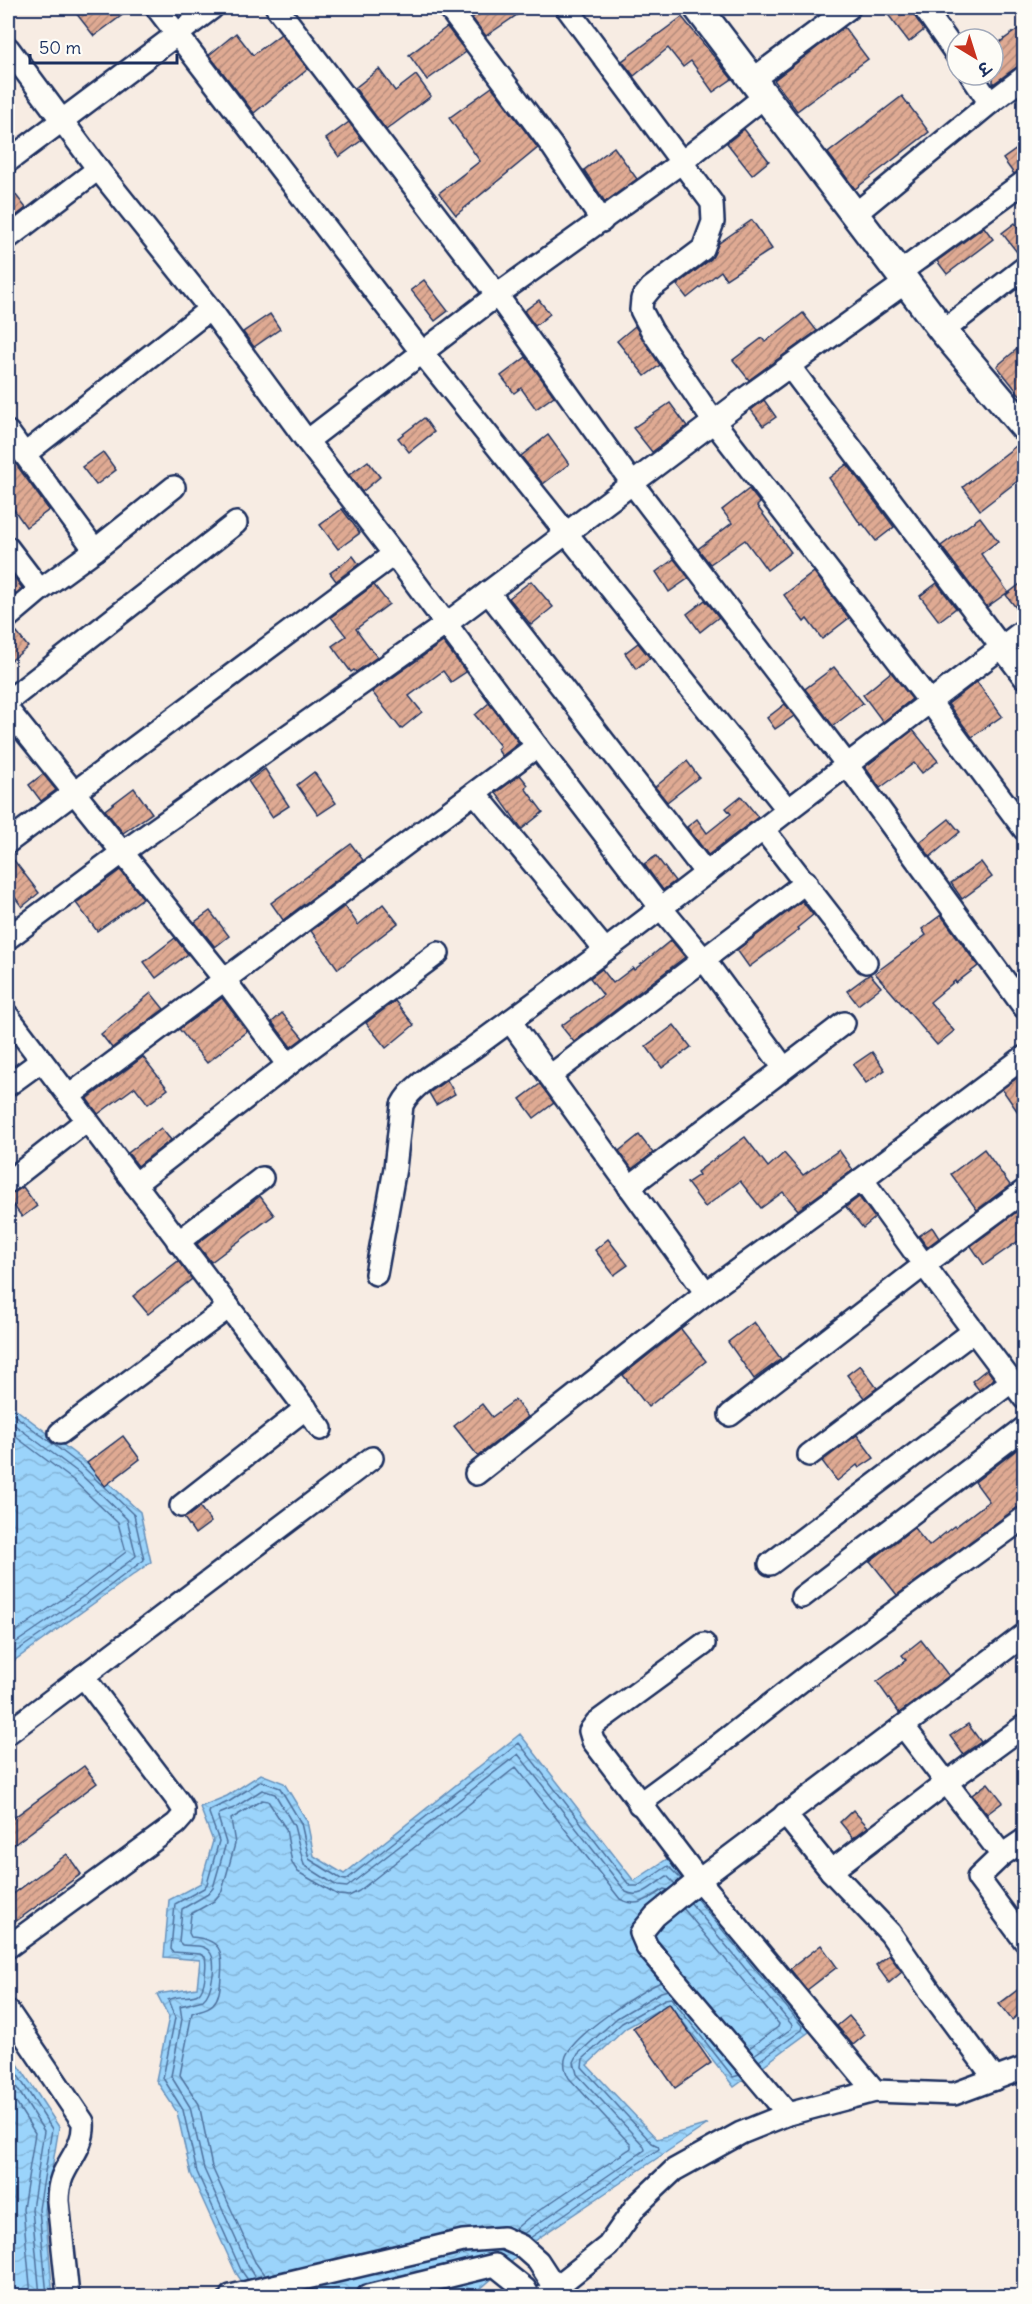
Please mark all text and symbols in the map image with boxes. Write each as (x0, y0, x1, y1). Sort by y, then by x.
scale bar (30, 27, 177, 65)
north arrow (945, 27, 1005, 87)
text: 50 m (39, 36, 81, 59)
text: उ (973, 56, 996, 81)

